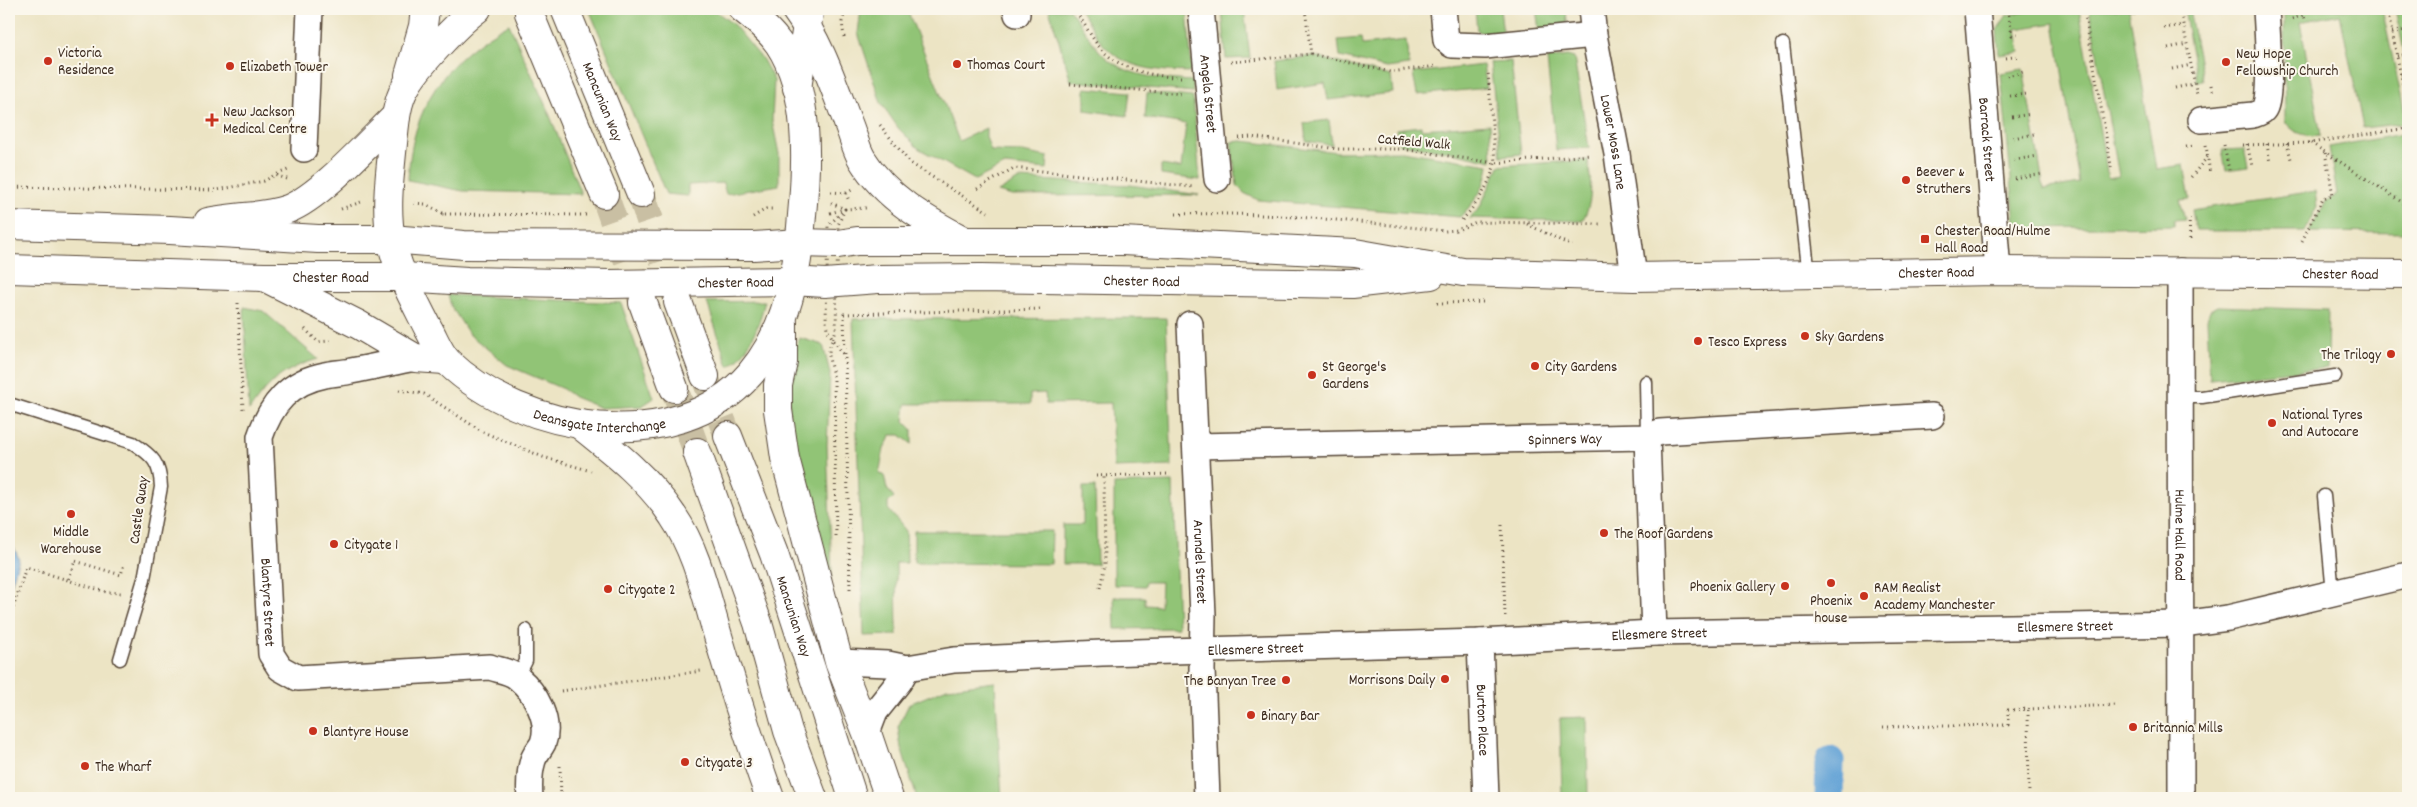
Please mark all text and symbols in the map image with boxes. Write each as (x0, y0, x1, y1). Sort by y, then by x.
place label: Victoria Residence (58, 43, 115, 82)
place label: New Hope Fellowship Church (2236, 44, 2338, 83)
street label: Angela Street (1192, 54, 1222, 135)
marker: Victoria Residence (42, 55, 54, 67)
place label: Thomas Court (967, 55, 1046, 77)
marker: New Hope Fellowship Church (2220, 56, 2232, 68)
place label: Elizabeth Tower (240, 57, 328, 79)
marker: Thomas Court (951, 58, 963, 70)
street label: Mancunian Way (575, 59, 628, 146)
marker: Elizabeth Tower (224, 60, 236, 72)
street label: Lower Moss Lane (1593, 93, 1631, 192)
street label: Barrack Street (1971, 97, 2000, 183)
place label: New Jackson Medical Centre (223, 102, 307, 141)
marker: New Jackson Medical Centre (205, 113, 219, 127)
street label: Catfield Walk (1377, 129, 1451, 157)
place label: Beever & Struthers (1916, 162, 1971, 201)
marker: Beever & Struthers (1900, 174, 1912, 186)
place label: Chester Road/Hulme Hall Road (1935, 221, 2051, 260)
marker: Chester Road/Hulme Hall Road (1919, 233, 1931, 245)
street label: Chester Road (1898, 262, 1975, 286)
street label: Chester Road (2302, 264, 2379, 287)
street label: Chester Road (293, 268, 369, 290)
street label: Chester Road (1103, 271, 1180, 294)
street label: Chester Road (697, 272, 774, 296)
place label: Sky Gardens (1815, 327, 1884, 349)
marker: Sky Gardens (1799, 330, 1811, 342)
place label: Tesco Express (1708, 332, 1787, 354)
marker: Tesco Express (1692, 335, 1704, 347)
place label: The Trilogy (2321, 345, 2382, 367)
marker: The Trilogy (2385, 348, 2397, 360)
place label: St George's Gardens (1322, 357, 1386, 396)
place label: City Gardens (1545, 357, 1617, 379)
marker: City Gardens (1529, 360, 1541, 372)
marker: St George's Gardens (1306, 369, 1318, 381)
street label: Deansgate Interchange (530, 404, 668, 440)
place label: National Tyres and Autocare (2282, 405, 2363, 444)
marker: National Tyres and Autocare (2266, 417, 2278, 429)
street label: Spinners Way (1528, 429, 1603, 452)
street label: Castle Quay (124, 474, 156, 546)
street label: Hulme Hall Road (2167, 489, 2190, 581)
marker: Middle Warehouse (65, 508, 77, 520)
street label: Arundel Street (1186, 519, 1212, 605)
place label: Middle Warehouse (41, 522, 102, 561)
place label: The Roof Gardens (1614, 524, 1713, 546)
marker: The Roof Gardens (1598, 527, 1610, 539)
place label: Citygate 1 (344, 535, 398, 557)
marker: Citygate 1 (328, 538, 340, 550)
street label: Blantyre Street (253, 558, 280, 648)
street label: Mancunian Way (769, 573, 816, 661)
place label: Phoenix Gallery (1689, 577, 1776, 599)
marker: Phoenix house (1825, 577, 1837, 589)
place label: RAM Realist Academy Manchester (1874, 578, 1995, 617)
place label: Citygate 2 (618, 580, 676, 602)
marker: Phoenix Gallery (1779, 580, 1791, 592)
marker: Citygate 2 (602, 583, 614, 595)
marker: RAM Realist Academy Manchester (1858, 590, 1870, 602)
place label: Phoenix house (1810, 591, 1853, 630)
street label: Ellesmere Street (2017, 616, 2114, 640)
street label: Ellesmere Street (1611, 623, 1708, 648)
street label: Ellesmere Street (1207, 638, 1304, 663)
place label: Morrisons Daily (1349, 670, 1436, 692)
place label: The Banyan Tree (1184, 671, 1276, 693)
marker: Morrisons Daily (1439, 673, 1451, 685)
marker: The Banyan Tree (1280, 674, 1292, 686)
street label: Burton Place (1469, 684, 1493, 757)
place label: Binary Bar (1261, 706, 1320, 728)
marker: Binary Bar (1245, 709, 1257, 721)
place label: Britannia Mills (2143, 718, 2223, 740)
marker: Britannia Mills (2127, 721, 2139, 733)
place label: Blantyre House (323, 722, 409, 744)
marker: Blantyre House (307, 725, 319, 737)
place label: Citygate 3 (695, 753, 753, 775)
marker: Citygate 3 (679, 756, 691, 768)
place label: The Wharf (95, 757, 152, 779)
marker: The Wharf (79, 760, 91, 772)

